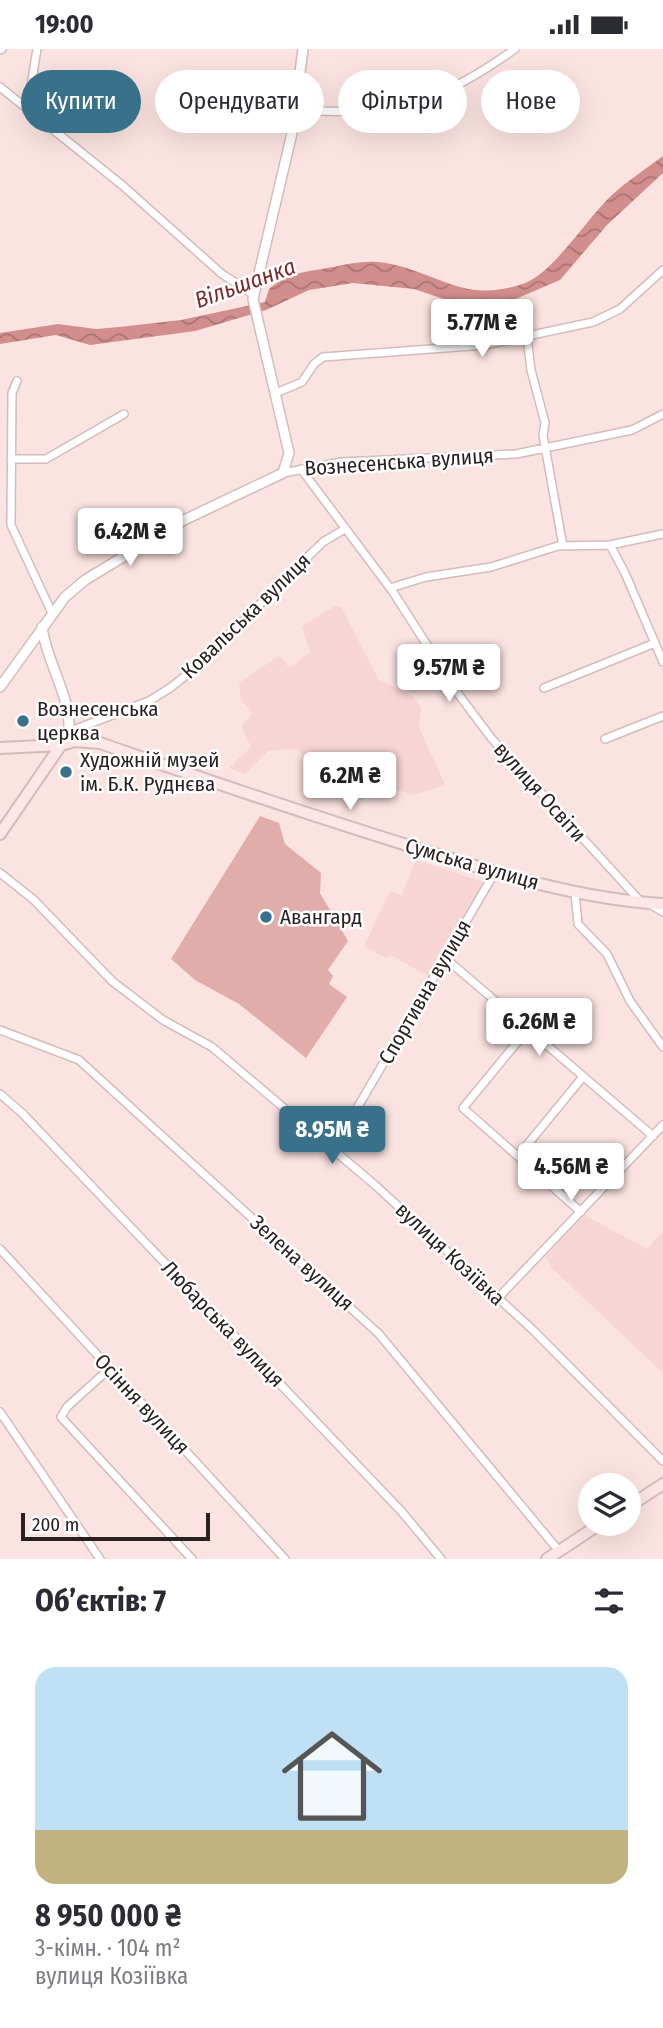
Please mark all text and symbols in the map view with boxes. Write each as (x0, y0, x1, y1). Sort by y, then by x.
text: 19:00 (35, 9, 94, 40)
chip: Купити (21, 70, 141, 133)
chip: Орендувати (155, 70, 324, 133)
chip: Фільтри (338, 70, 467, 133)
chip: Нове (481, 70, 580, 133)
water label: Вільшанка (191, 252, 299, 314)
pin: 5.77M ₴ (417, 299, 547, 359)
text: 5.77M ₴ (447, 308, 517, 336)
street label: Вознесенська вулиця (304, 442, 494, 482)
pin: 6.42M ₴ (65, 509, 195, 568)
text: 6.42M ₴ (94, 517, 166, 545)
street label: Ковальська вулиця (176, 548, 316, 684)
pin: 9.57M ₴ (384, 645, 514, 704)
text: 9.57M ₴ (413, 653, 485, 681)
place label: Вознесенська церква (37, 696, 159, 746)
marker: Вознесенська церква (15, 713, 31, 729)
street label: вулиця Освіти (488, 737, 592, 847)
place label: Художній музей ім. Б.К. Руднєва (80, 747, 220, 797)
pin: 6.2M ₴ (293, 753, 407, 812)
text: 6.2M ₴ (319, 761, 381, 789)
marker: Художній музей ім. Б.К. Руднєва (58, 764, 74, 780)
street label: Сумська вулиця (402, 832, 542, 896)
place label: Авангард (280, 904, 362, 930)
marker: Авангард (258, 909, 274, 925)
street label: Спортивна вулиця (373, 915, 477, 1069)
pin: 6.26M ₴ (474, 999, 604, 1058)
text: 6.26M ₴ (502, 1007, 576, 1035)
pin: 8.95M ₴ (267, 1107, 397, 1166)
text: 8.95M ₴ (295, 1115, 369, 1143)
pin: 4.56M ₴ (506, 1143, 636, 1203)
text: 4.56M ₴ (534, 1152, 608, 1180)
street label: вулиця Козіївка (390, 1197, 510, 1311)
street label: Зелена вулиця (245, 1210, 359, 1316)
street label: Любарська вулиця (156, 1255, 290, 1393)
street label: Осіння вулиця (89, 1348, 195, 1460)
map controls (578, 1473, 641, 1536)
button: layers (578, 1473, 641, 1536)
scale bar (21, 1510, 210, 1542)
text: 200 m (32, 1513, 79, 1536)
icon: filters (590, 1582, 628, 1620)
text: Об’єктів: 7 (35, 1583, 166, 1619)
icon: home (269, 1713, 395, 1839)
text: 8 950 000 ₴ (35, 1898, 181, 1934)
text: 3-кімн. · 104 m² (35, 1934, 181, 1962)
text: вулиця Козіївка (35, 1962, 188, 1990)

